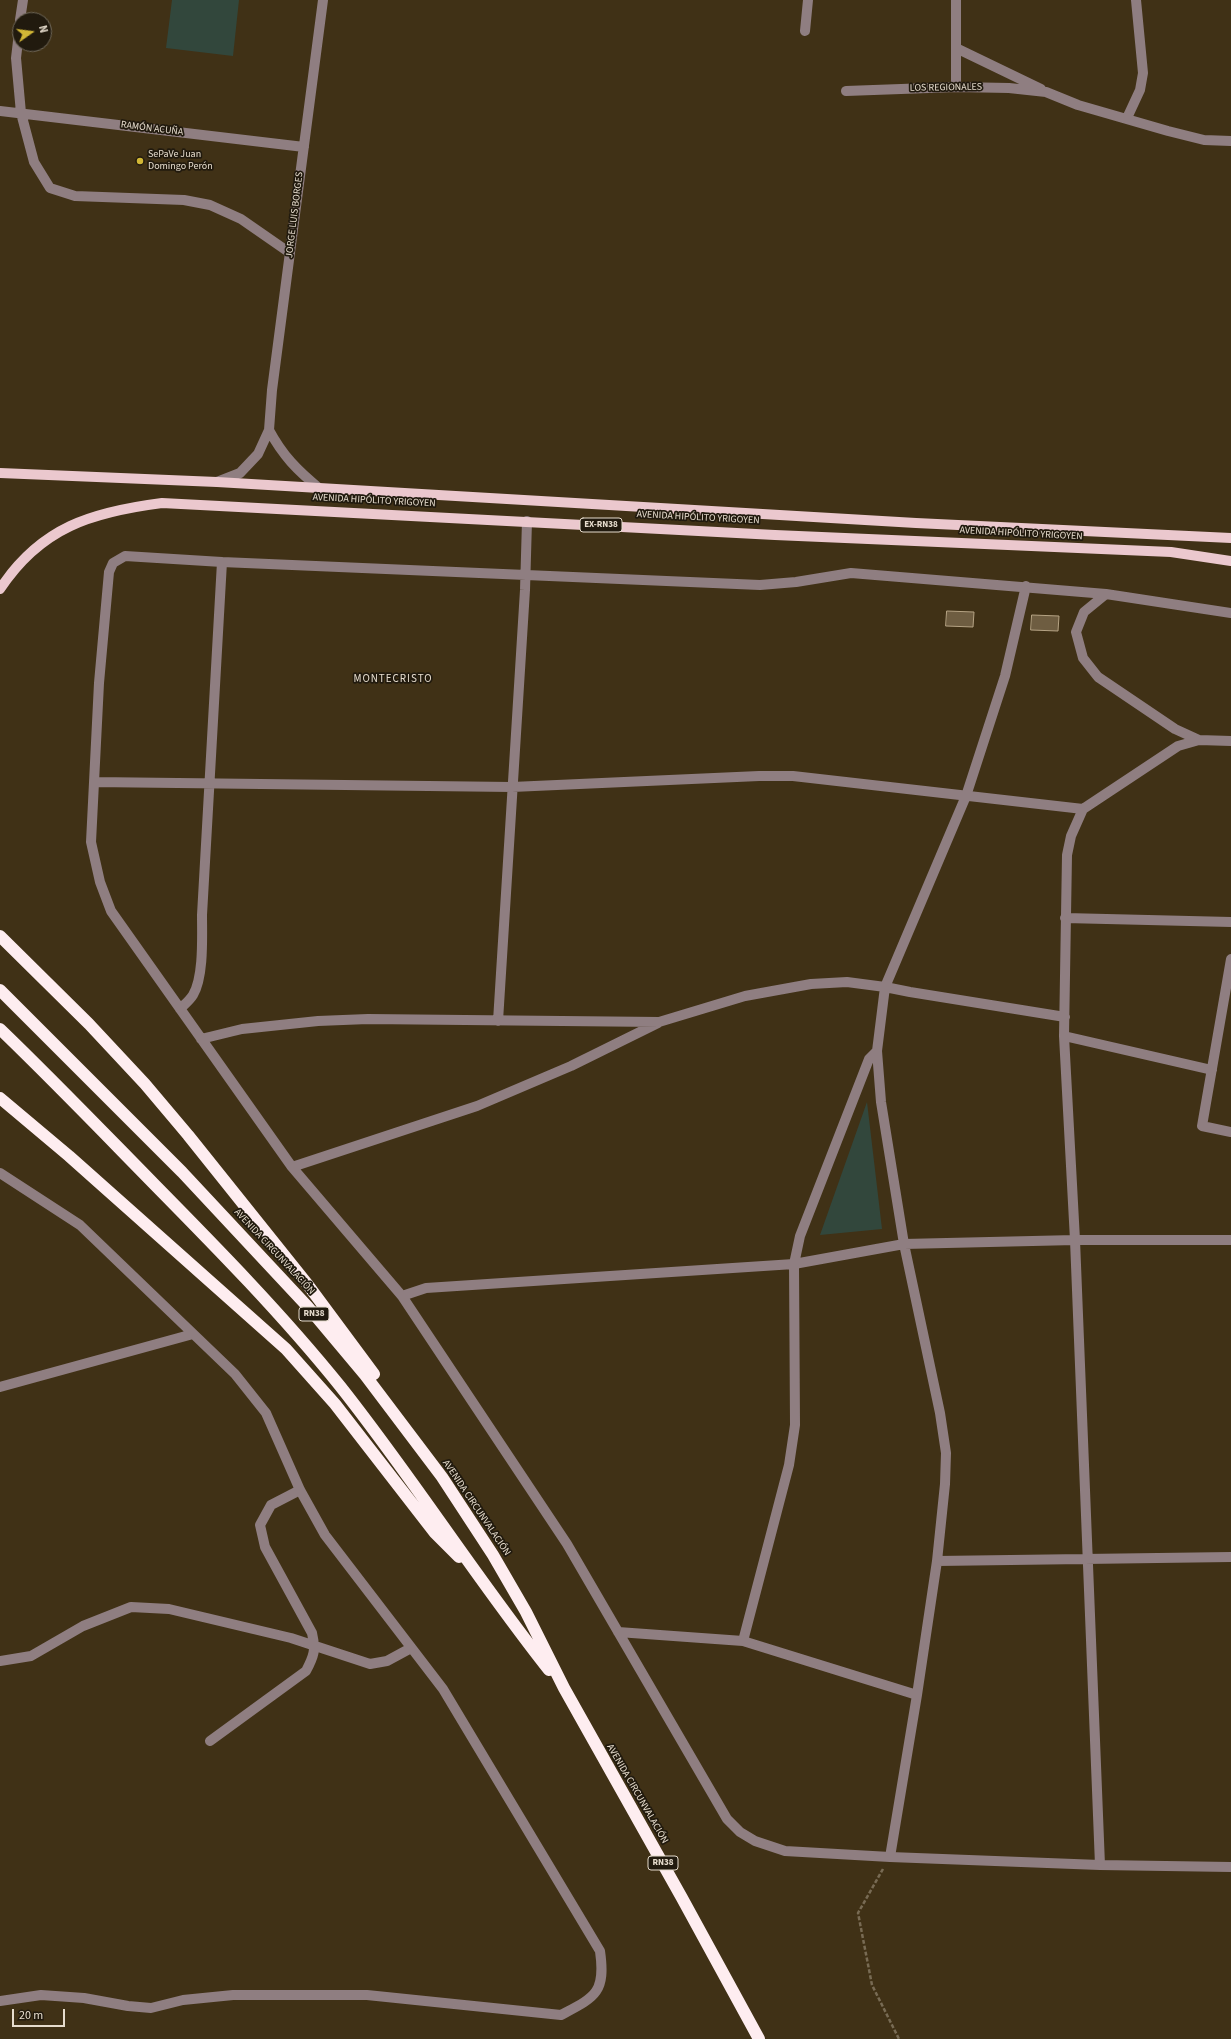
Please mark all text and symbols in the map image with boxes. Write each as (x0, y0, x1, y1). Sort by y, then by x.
north arrow (12, 12, 52, 52)
text: N (35, 24, 51, 35)
street label: LOS REGIONALES (910, 81, 982, 95)
street label: RAMÓN ACUÑA (120, 119, 184, 139)
place label: SePaVe Juan Domingo Perón (148, 149, 213, 172)
marker: SePaVe Juan Domingo Perón (135, 156, 145, 166)
street label: JORGE LUIS BORGES (284, 171, 306, 259)
street label: AVENIDA HIPÓLITO YRIGOYEN (312, 492, 436, 510)
street label: AVENIDA HIPÓLITO YRIGOYEN (636, 509, 760, 527)
road number: EX-RN38 (580, 518, 622, 532)
street label: AVENIDA HIPÓLITO YRIGOYEN (959, 525, 1083, 543)
district label: MONTECRISTO (353, 673, 433, 687)
street label: AVENIDA CIRCUNVALACIÓN (231, 1207, 317, 1297)
road number: RN38 (299, 1307, 329, 1321)
street label: AVENIDA CIRCUNVALACIÓN (439, 1458, 513, 1558)
street label: AVENIDA CIRCUNVALACIÓN (604, 1742, 670, 1846)
road number: RN38 (648, 1856, 678, 1870)
scale bar (14, 2001, 67, 2027)
text: 20 m (19, 2007, 43, 2024)

